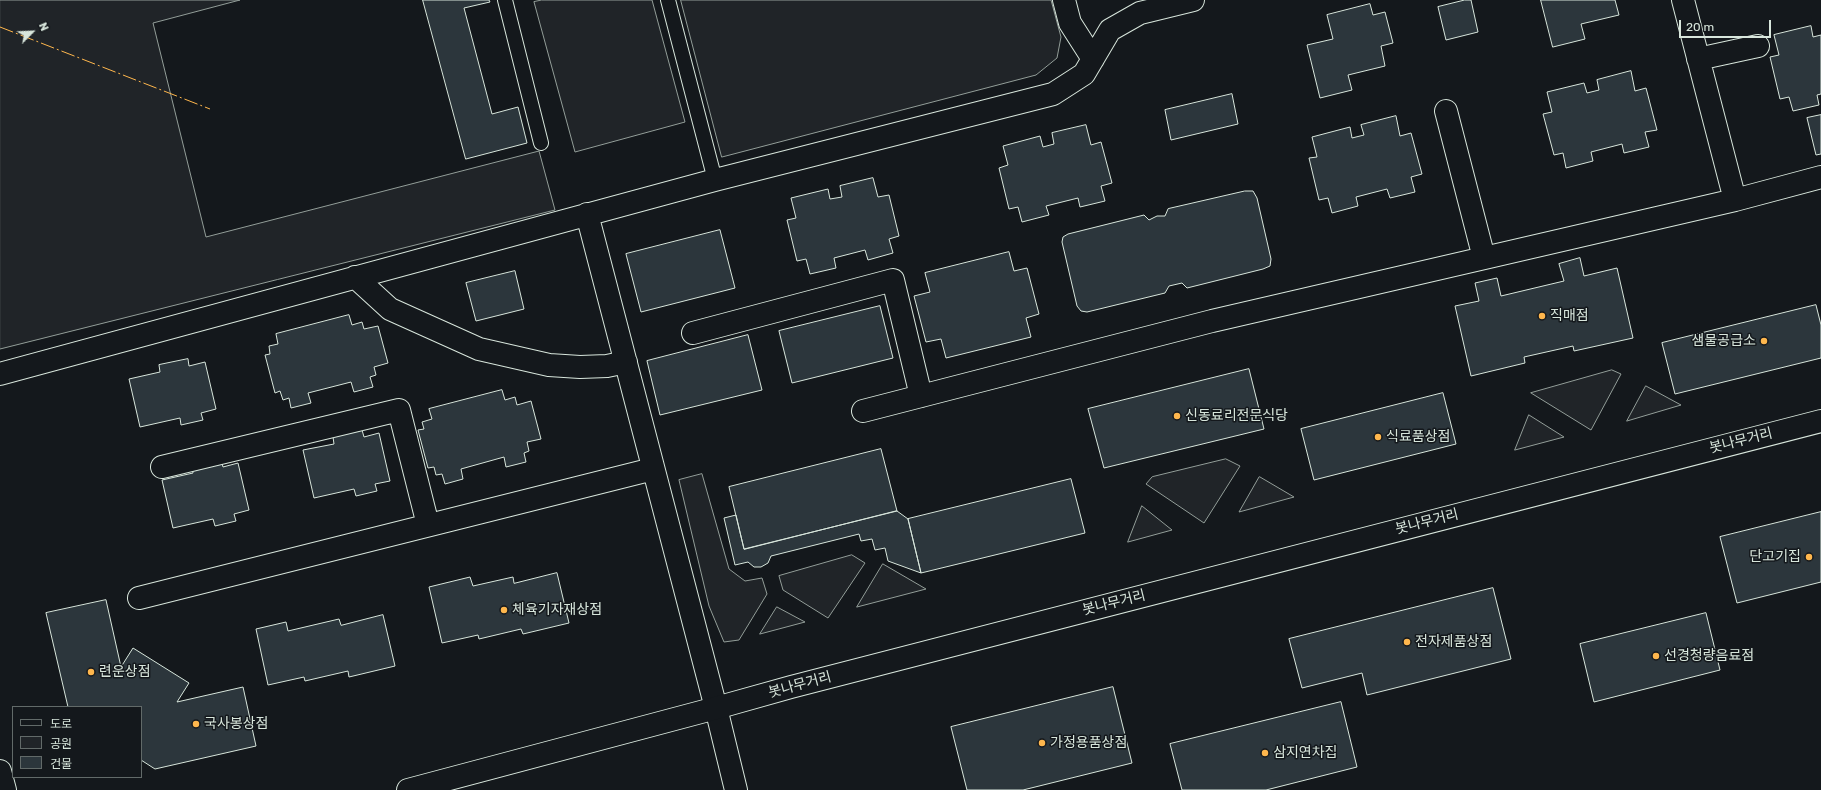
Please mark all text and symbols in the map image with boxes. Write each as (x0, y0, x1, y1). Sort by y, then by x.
north arrow (12, 12, 52, 52)
scale bar (1681, 12, 1773, 38)
text: 20 m (1686, 20, 1714, 34)
text: N (36, 21, 51, 33)
place label: 직매점 (1550, 308, 1589, 324)
marker: 직매점 (1537, 311, 1547, 321)
place label: 샘물공급소 (1692, 333, 1756, 349)
marker: 샘물공급소 (1759, 336, 1769, 346)
place label: 신동료리전문식당 (1185, 408, 1288, 424)
marker: 신동료리전문식당 (1172, 411, 1182, 421)
street label: 봇나무거리 (1708, 425, 1774, 457)
place label: 식료품상점 (1386, 429, 1450, 445)
marker: 식료품상점 (1373, 432, 1383, 442)
street label: 봇나무거리 (1394, 506, 1460, 538)
place label: 단고기집 (1749, 549, 1801, 565)
marker: 단고기집 (1804, 552, 1814, 562)
street label: 봇나무거리 (1081, 587, 1147, 619)
place label: 체육기자재상점 (512, 602, 602, 618)
marker: 체육기자재상점 (499, 605, 509, 615)
place label: 전자제품상점 (1415, 634, 1492, 650)
marker: 전자제품상점 (1402, 637, 1412, 647)
place label: 선경청량음료점 (1664, 648, 1754, 664)
marker: 선경청량음료점 (1651, 651, 1661, 661)
place label: 련운상점 (99, 664, 151, 680)
marker: 련운상점 (86, 667, 96, 677)
street label: 봇나무거리 (767, 669, 833, 701)
legend (12, 706, 142, 778)
place label: 국사봉상점 (204, 716, 268, 732)
text: 도로 (50, 717, 72, 731)
marker: 국사봉상점 (191, 719, 201, 729)
place label: 가정용품상점 (1050, 735, 1127, 751)
text: 공원 (50, 737, 72, 751)
marker: 가정용품상점 (1037, 738, 1047, 748)
place label: 삼지연차집 (1273, 745, 1337, 761)
marker: 삼지연차집 (1260, 748, 1270, 758)
text: 건물 (50, 757, 72, 771)

